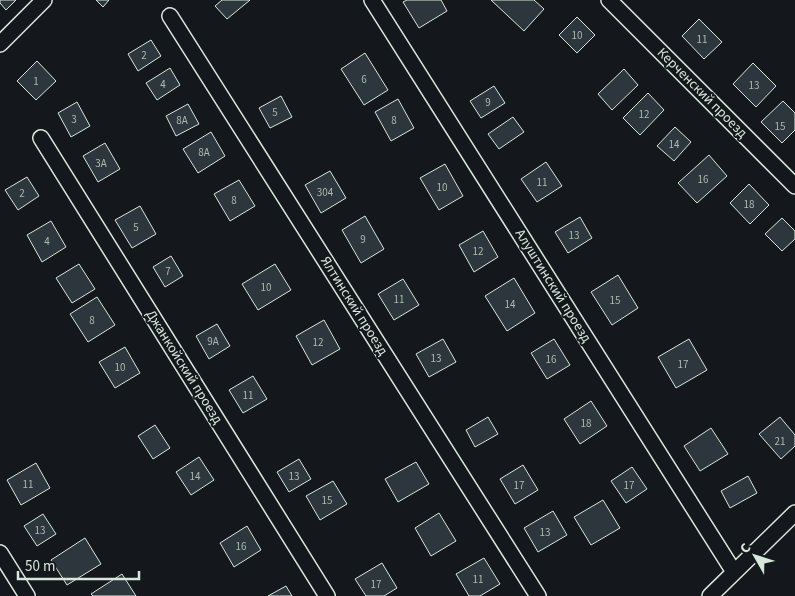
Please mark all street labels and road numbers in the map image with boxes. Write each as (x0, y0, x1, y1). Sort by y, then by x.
street label: Керченский проезд (652, 43, 752, 143)
street label: Алуштинский проезд (510, 225, 596, 347)
street label: Ялтинский проезд (315, 253, 393, 360)
street label: Джанкойский проезд (141, 306, 228, 428)

